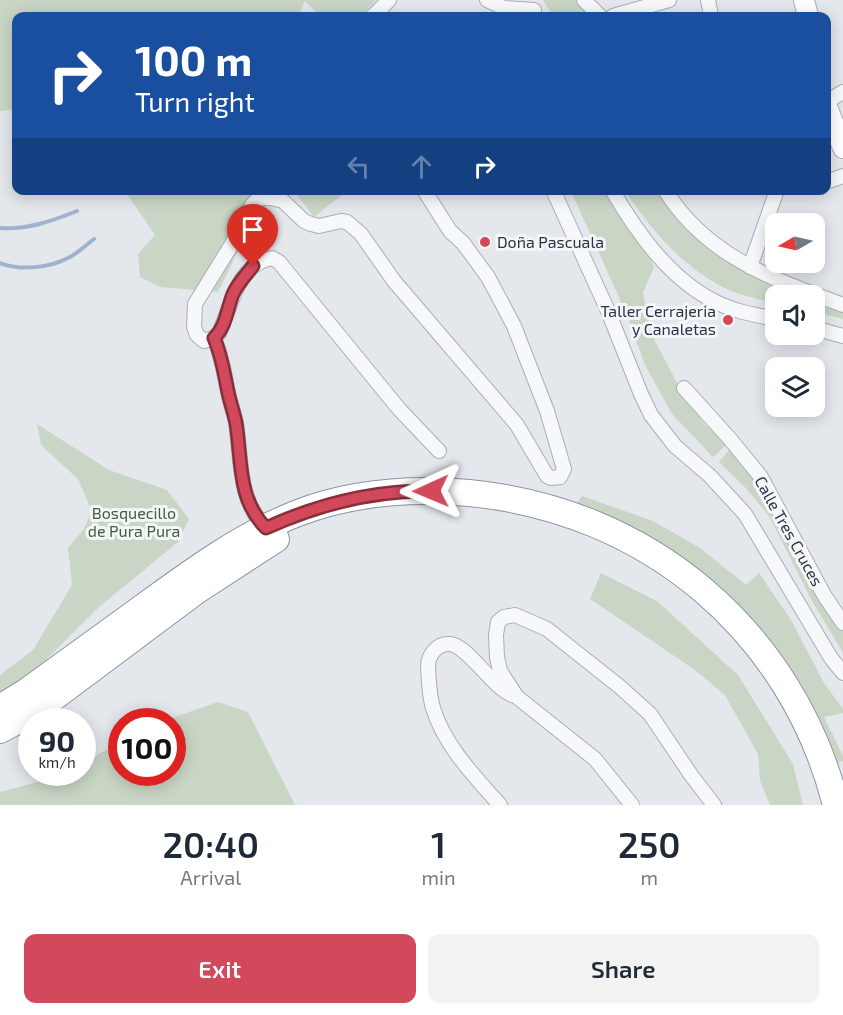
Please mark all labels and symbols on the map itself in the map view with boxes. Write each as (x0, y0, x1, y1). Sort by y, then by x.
pin (227, 204, 278, 266)
north arrow (765, 213, 825, 273)
place label: Doña Pascuala (497, 232, 604, 251)
marker: Doña Pascuala (478, 235, 492, 249)
place label: Taller Cerrajeria y Canaletas (601, 301, 716, 338)
marker: Taller Cerrajeria y Canaletas (721, 313, 735, 327)
position arrow (399, 459, 463, 523)
street label: Calle Tres Cruces (751, 473, 827, 589)
park label: Bosquecillo de Pura Pura (88, 503, 180, 540)
speed limit sign: 100 (108, 708, 186, 786)

